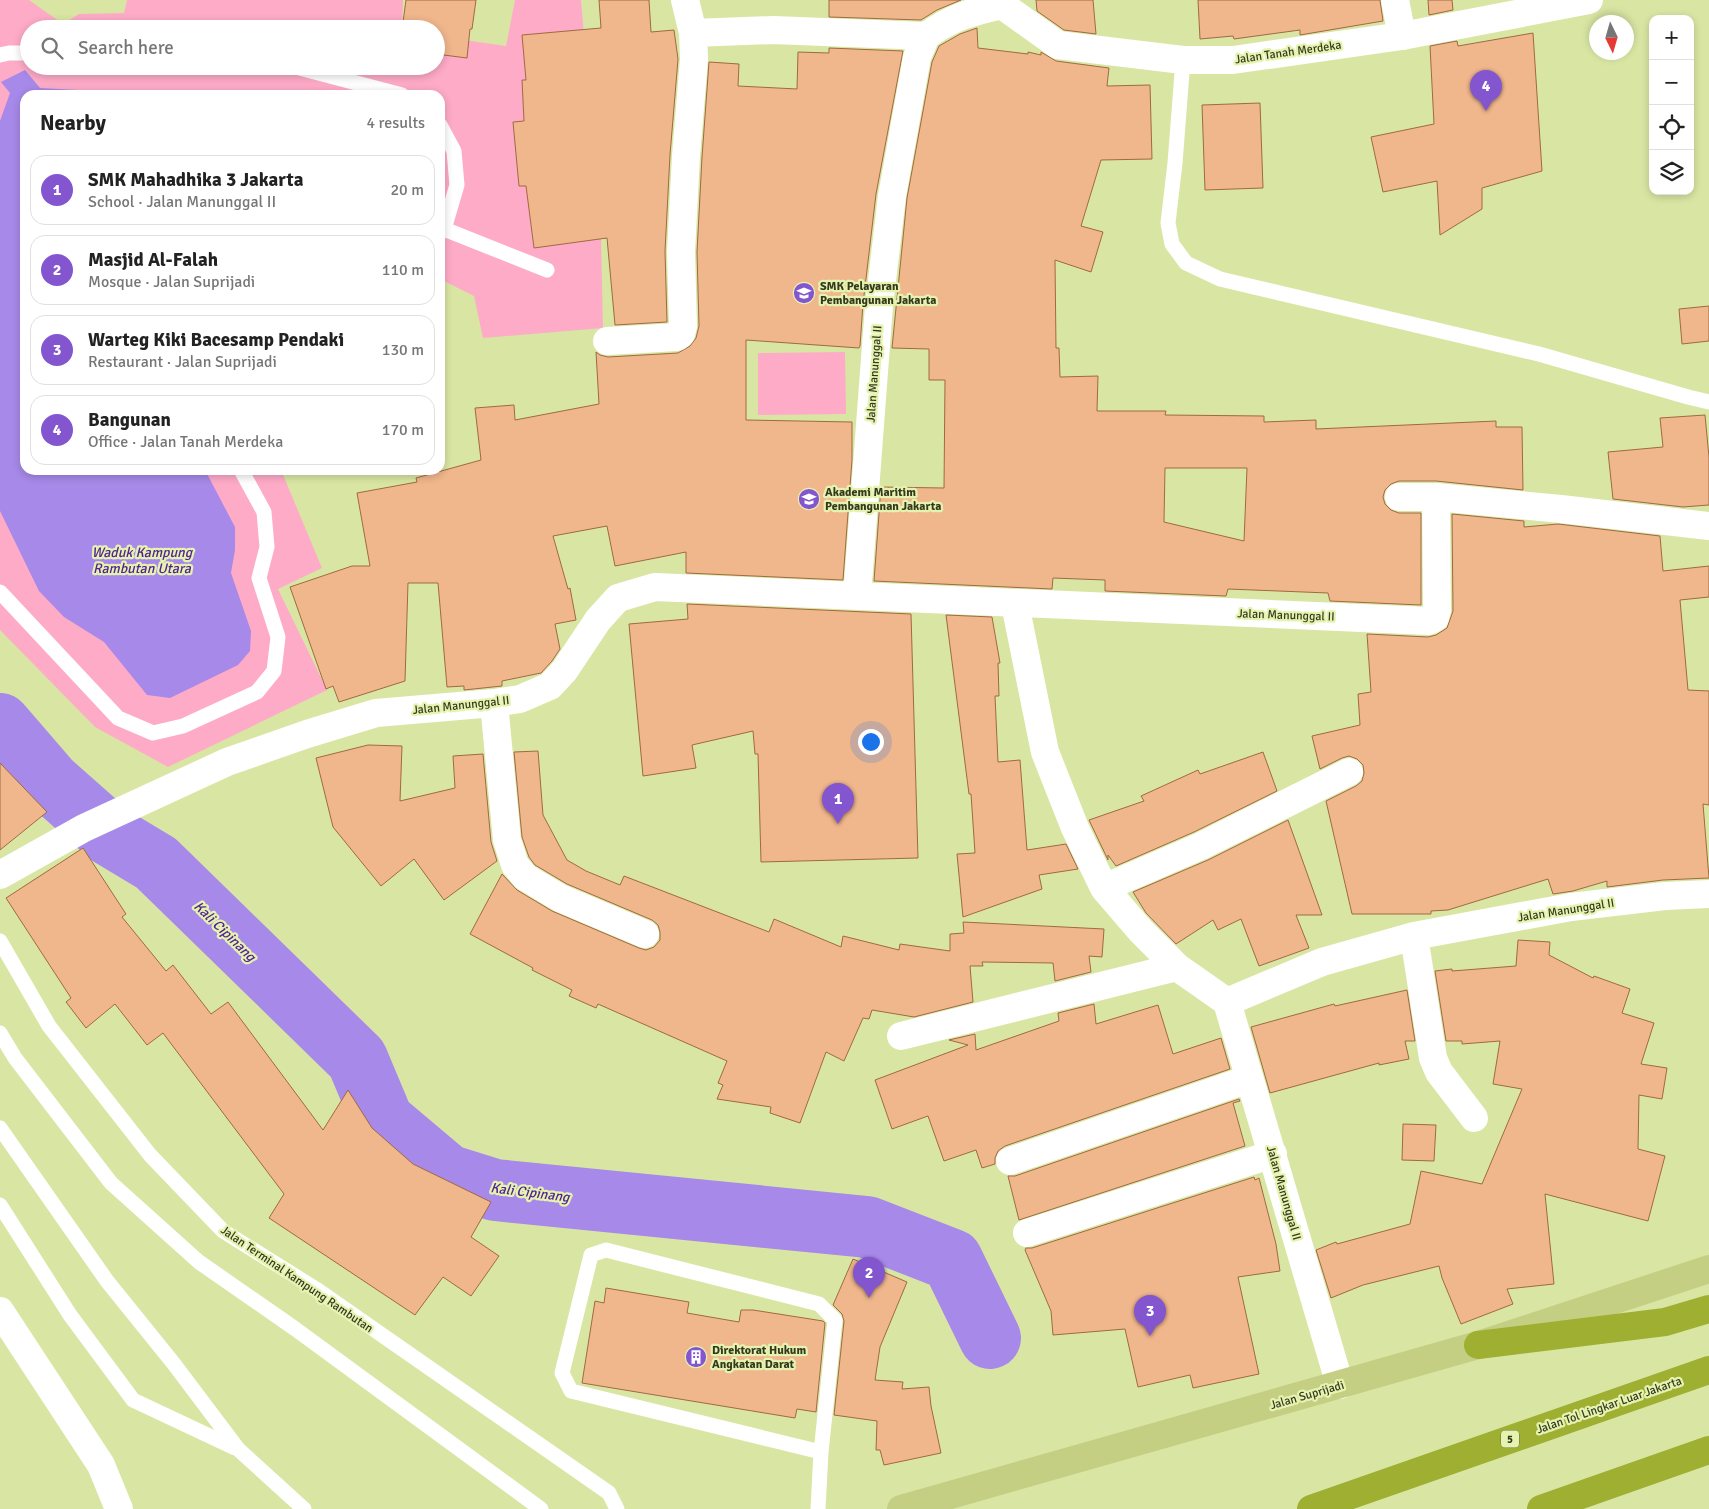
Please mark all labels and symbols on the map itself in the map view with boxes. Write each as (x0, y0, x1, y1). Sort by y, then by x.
north arrow (1589, 15, 1634, 60)
street label: Jalan Tanah Merdeka (1234, 38, 1342, 67)
pin: 4 (1470, 70, 1502, 111)
place label: SMK Pelayaran Pembangunan Jakarta (820, 279, 936, 308)
school or university icon: SMK Pelayaran Pembangunan Jakarta (792, 281, 816, 305)
street label: Jalan Manunggal II (864, 325, 885, 423)
place label: Akademi Maritim Pembangunan Jakarta (825, 485, 941, 514)
school or university icon: Akademi Maritim Pembangunan Jakarta (797, 487, 821, 511)
water label: Waduk Kampung Rambutan Utara (92, 544, 194, 577)
street label: Jalan Manunggal II (1237, 606, 1335, 625)
street label: Jalan Manunggal II (412, 693, 510, 718)
your location (858, 729, 884, 755)
pin: 1 (822, 783, 854, 824)
street label: Jalan Manunggal II (1517, 895, 1615, 926)
water label: Kali Cipinang (190, 898, 260, 966)
street label: Jalan Manunggal II (1263, 1144, 1304, 1242)
water label: Kali Cipinang (489, 1179, 572, 1206)
street label: Jalan Terminal Kampung Rambutan (218, 1223, 376, 1336)
pin: 2 (853, 1257, 885, 1298)
pin: 3 (1134, 1295, 1166, 1336)
place label: Direktorat Hukum Angkatan Darat (712, 1343, 806, 1372)
building icon: Direktorat Hukum Angkatan Darat (684, 1345, 708, 1369)
street label: Jalan Tol Lingkar Luar Jakarta (1535, 1374, 1684, 1437)
street label: Jalan Suprijadi (1268, 1378, 1346, 1413)
road number: 5 (1501, 1430, 1519, 1448)

